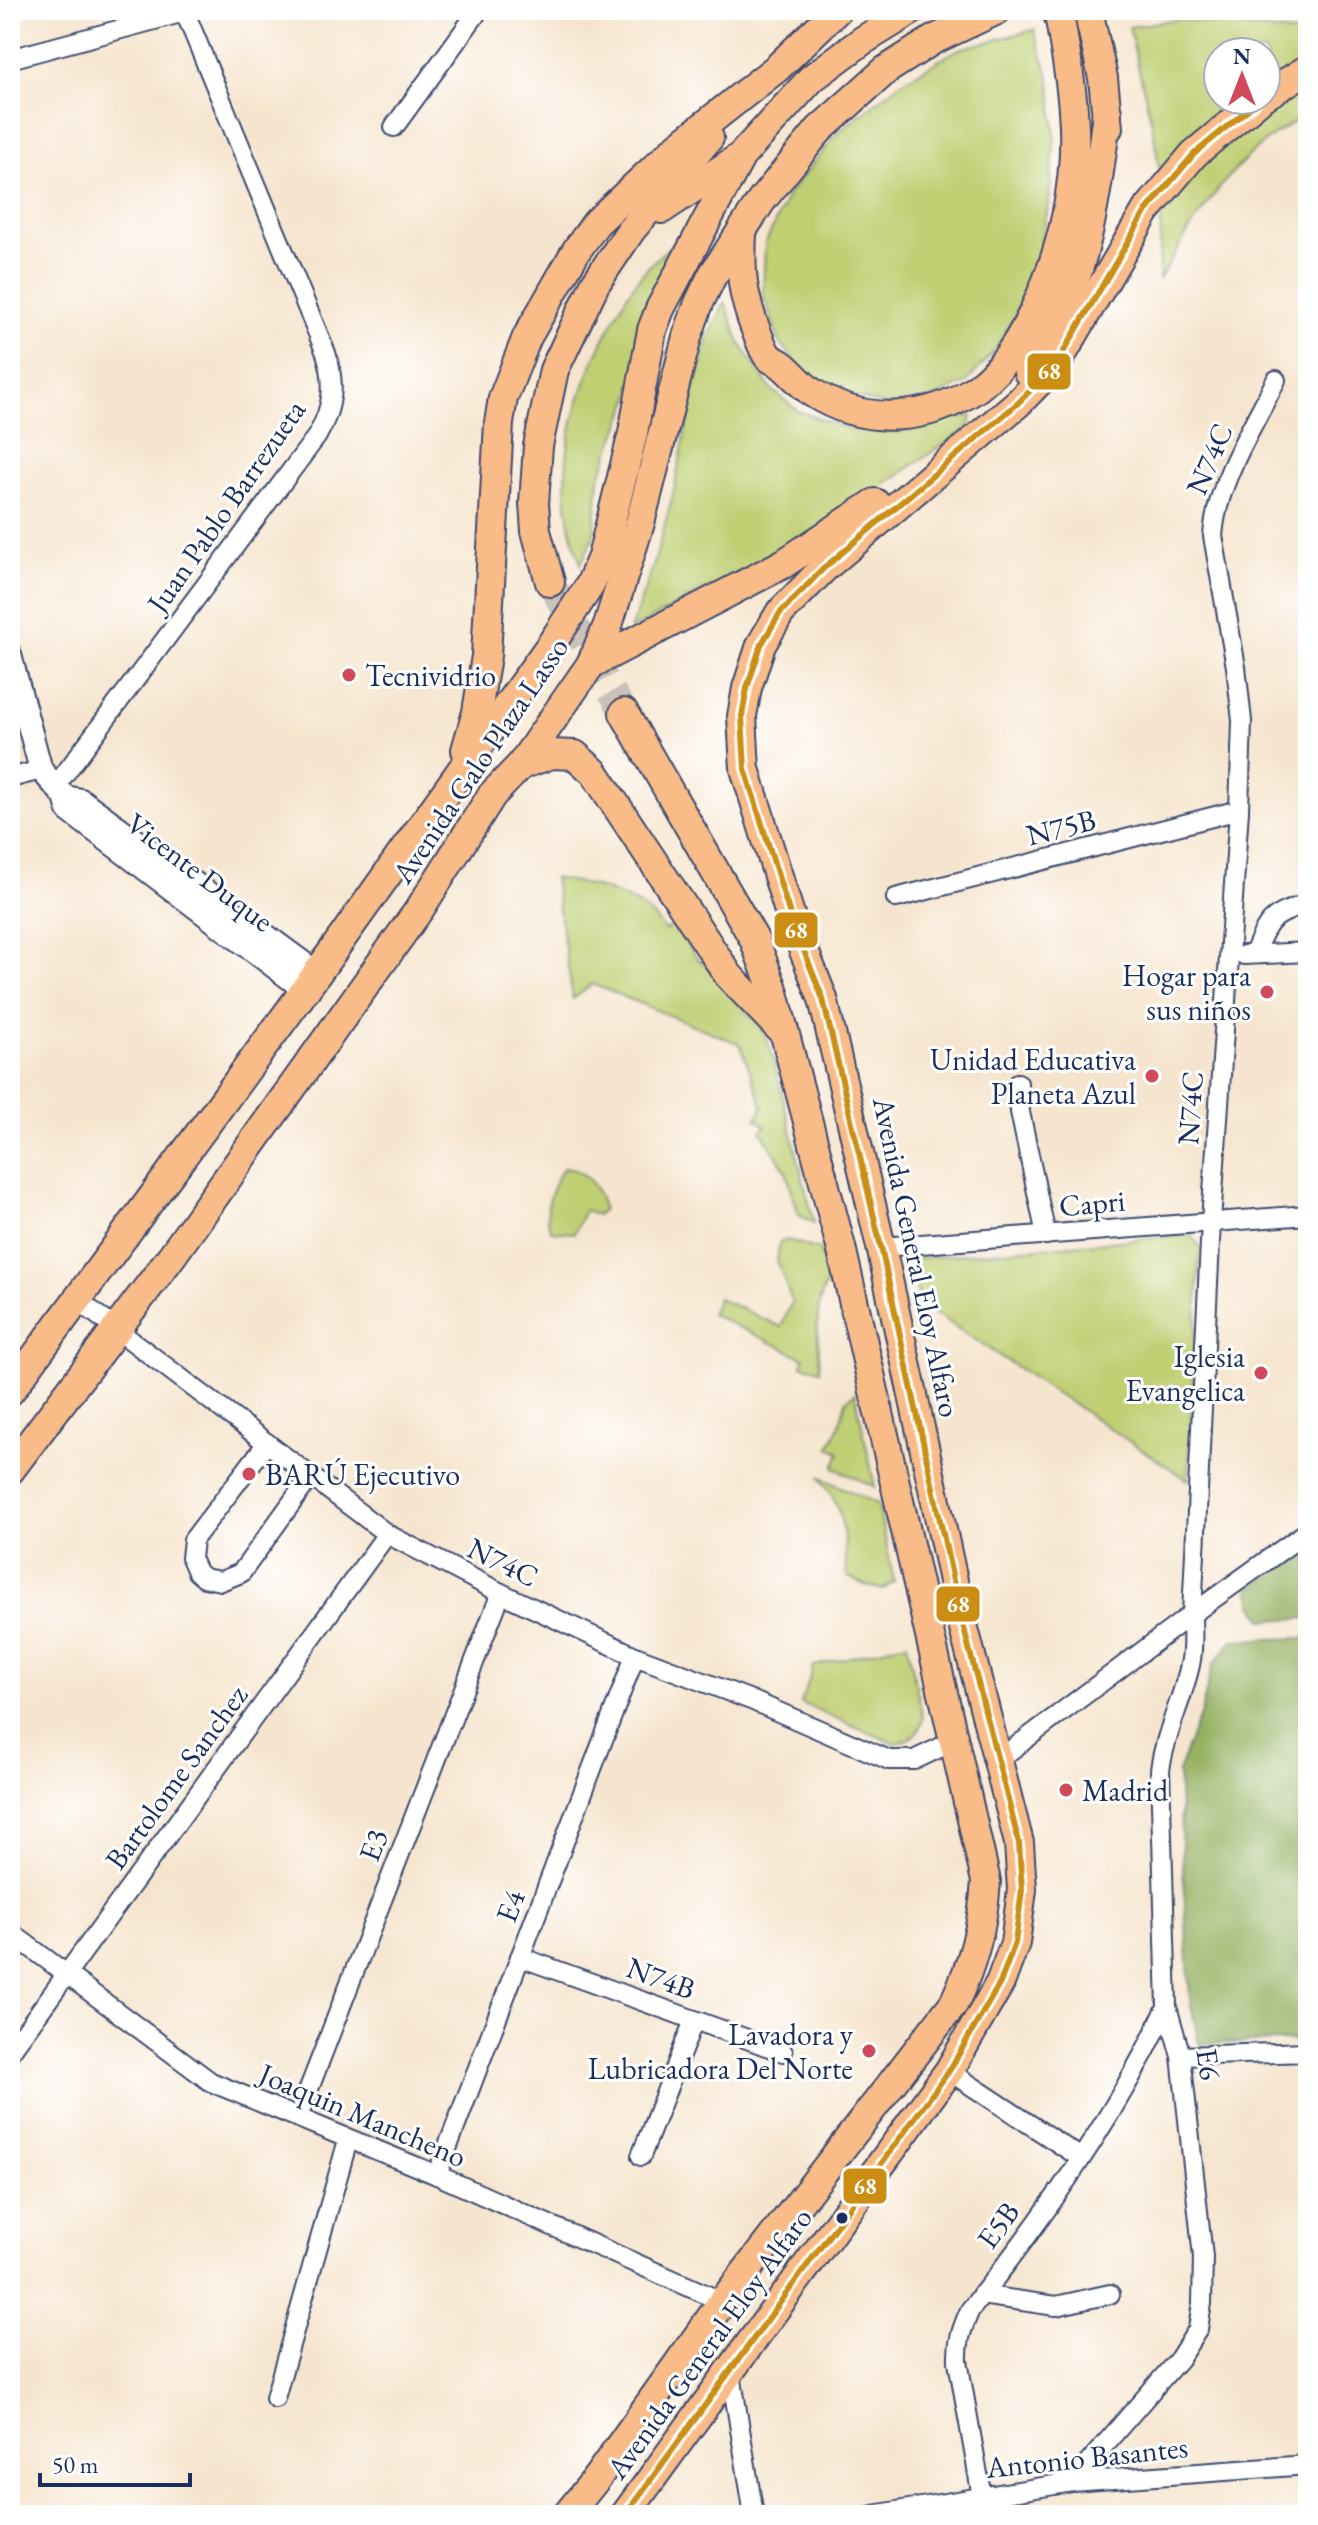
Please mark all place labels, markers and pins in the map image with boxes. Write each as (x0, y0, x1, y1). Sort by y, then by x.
place label: Tecnividrio (365, 656, 496, 695)
marker: Tecnividrio (340, 666, 358, 684)
place label: Hogar para sus niños (1122, 956, 1251, 1029)
marker: Hogar para sus niños (1258, 983, 1276, 1001)
place label: Unidad Educativa Planeta Azul (930, 1040, 1136, 1113)
marker: Unidad Educativa Planeta Azul (1143, 1067, 1161, 1085)
place label: Iglesia Evangelica (1125, 1337, 1245, 1410)
marker: Iglesia Evangelica (1252, 1364, 1270, 1382)
place label: BARÚ Ejecutivo (265, 1455, 460, 1494)
marker: BARÚ Ejecutivo (240, 1465, 258, 1483)
place label: Madrid (1082, 1771, 1169, 1810)
marker: Madrid (1057, 1781, 1075, 1799)
place label: Lavadora y Lubricadora Del Norte (588, 2015, 854, 2088)
marker: Lavadora y Lubricadora Del Norte (860, 2042, 878, 2060)
unlabelled marker (834, 2210, 850, 2226)

